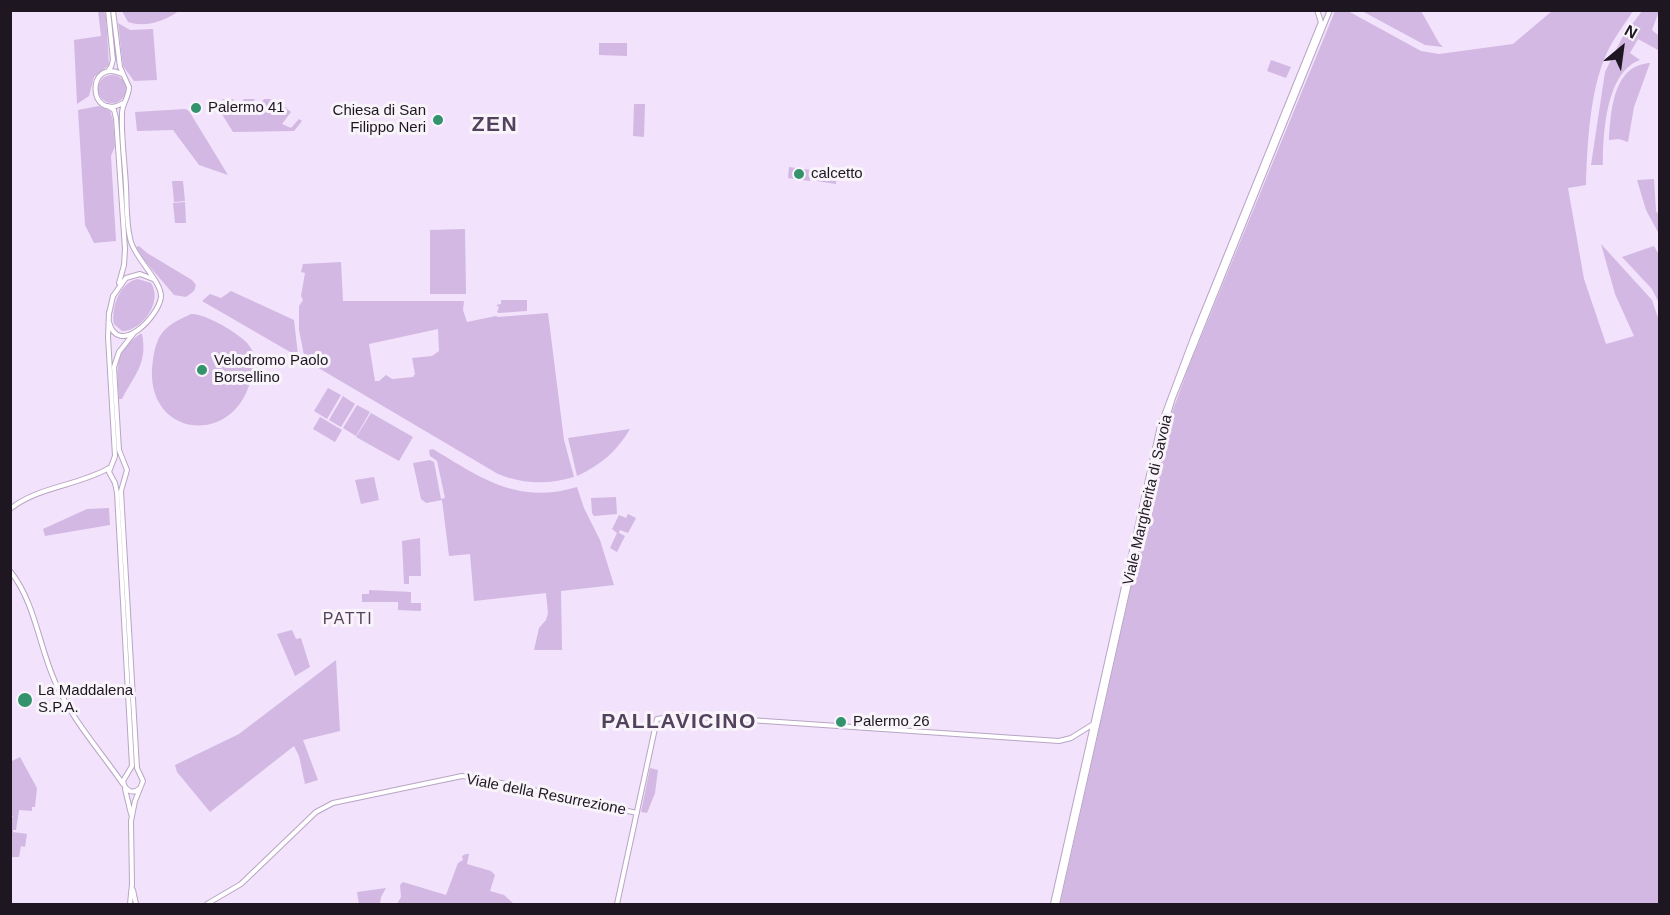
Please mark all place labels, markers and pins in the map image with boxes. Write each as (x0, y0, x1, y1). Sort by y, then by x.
place label: Palermo 41 (208, 99, 285, 117)
marker: Palermo 41 (189, 101, 203, 115)
place label: Chiesa di San Filippo Neri (333, 102, 426, 137)
marker: Chiesa di San Filippo Neri (431, 113, 445, 127)
place label: calcetto (811, 165, 863, 183)
marker: calcetto (792, 167, 806, 181)
place label: Velodromo Paolo Borsellino (214, 352, 328, 387)
marker: Velodromo Paolo Borsellino (195, 363, 209, 377)
place label: La Maddalena S.P.A. (38, 682, 133, 717)
marker: La Maddalena S.P.A. (16, 691, 34, 709)
place label: Palermo 26 (853, 713, 930, 731)
marker: Palermo 26 (834, 715, 848, 729)

